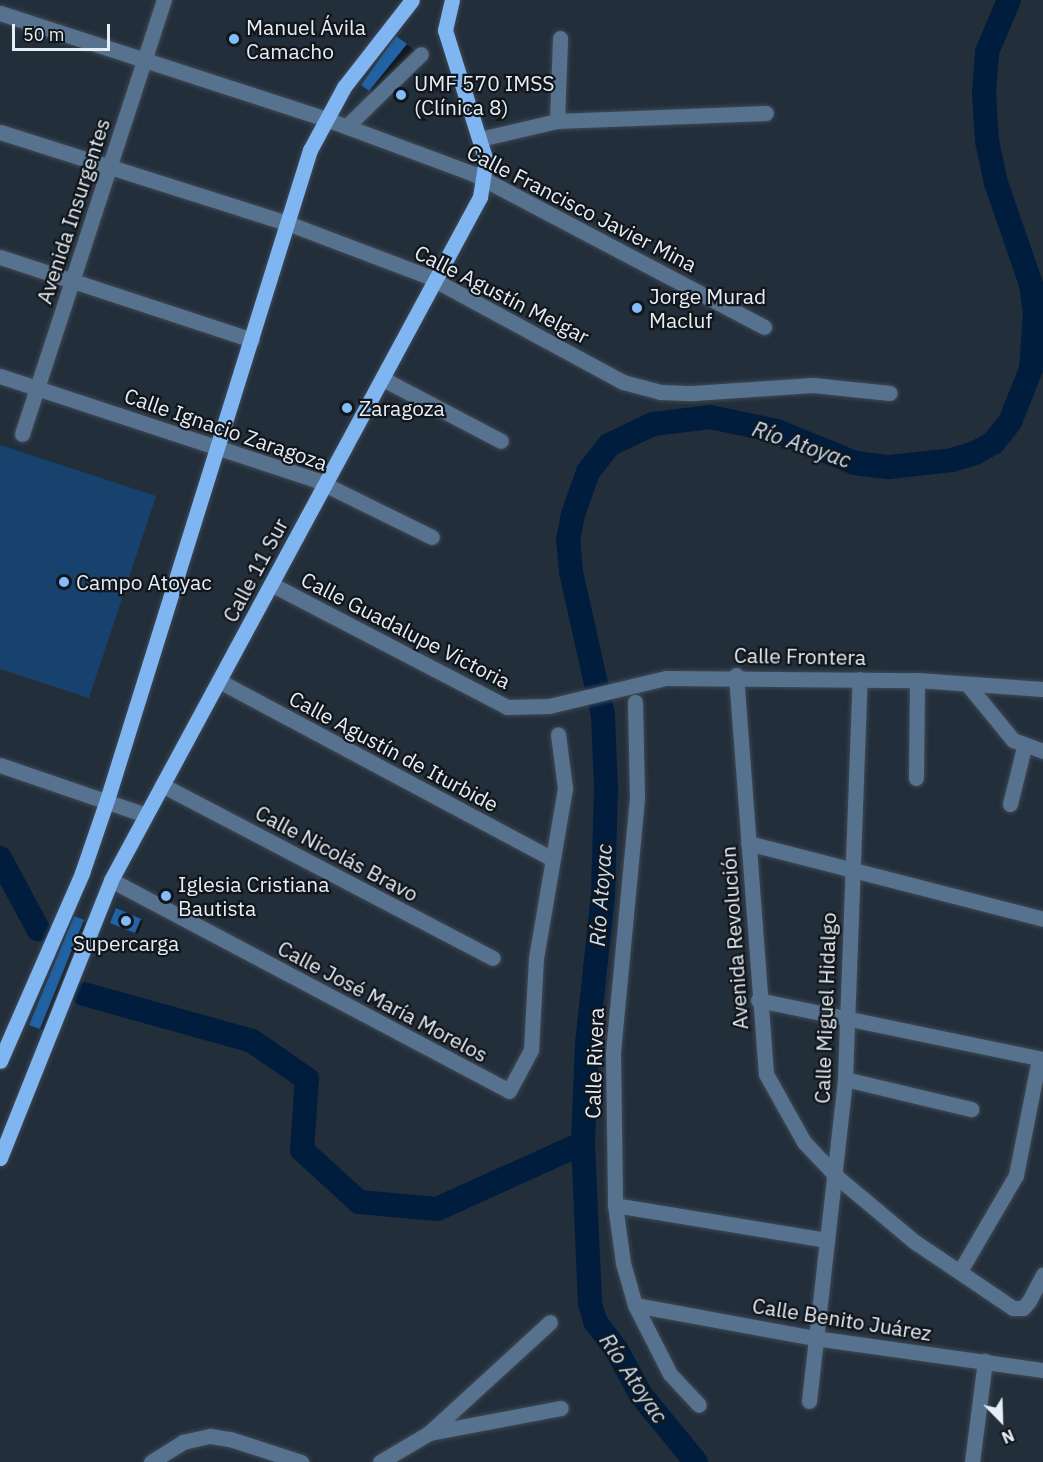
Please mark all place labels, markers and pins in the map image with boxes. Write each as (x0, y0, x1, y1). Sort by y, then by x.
place label: Manuel Ávila Camacho (246, 14, 366, 64)
marker: Manuel Ávila Camacho (227, 32, 241, 46)
place label: UMF 570 IMSS (Clínica 8) (414, 70, 554, 120)
marker: UMF 570 IMSS (Clínica 8) (392, 86, 410, 104)
place label: Jorge Murad Macluf (649, 283, 766, 333)
marker: Jorge Murad Macluf (630, 301, 644, 315)
place label: Zaragoza (359, 395, 445, 421)
marker: Zaragoza (340, 401, 354, 415)
place label: Campo Atoyac (76, 569, 212, 595)
marker: Campo Atoyac (57, 575, 71, 589)
place label: Iglesia Cristiana Bautista (178, 871, 329, 921)
marker: Iglesia Cristiana Bautista (159, 889, 173, 903)
marker: Supercarga (119, 914, 133, 928)
place label: Supercarga (73, 930, 179, 956)

